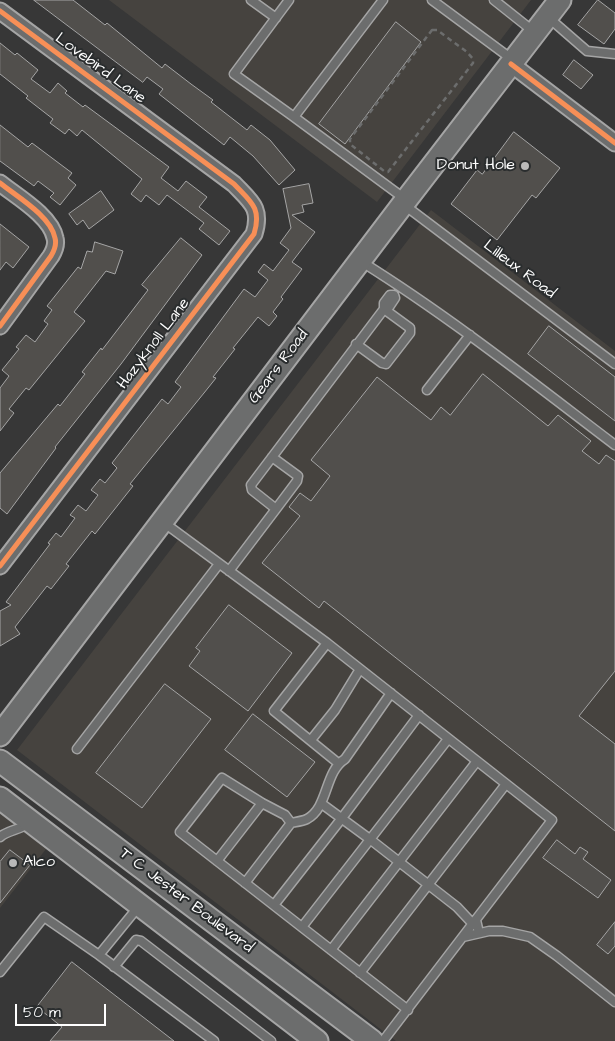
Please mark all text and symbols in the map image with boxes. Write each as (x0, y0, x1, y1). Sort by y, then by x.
street label: Lovebird Lane (51, 30, 149, 108)
place label: Donut Hole (437, 156, 515, 176)
marker: Donut Hole (519, 160, 531, 172)
street label: Lilleux Road (479, 236, 559, 304)
street label: Hazyknoll Lane (114, 295, 194, 393)
street label: Gears Road (245, 326, 313, 408)
street label: T C Jester Boulevard (115, 844, 257, 958)
place label: Alco (23, 853, 55, 873)
marker: Alco (7, 857, 19, 869)
scale bar (18, 994, 109, 1026)
text: 50 m (23, 1002, 61, 1023)

